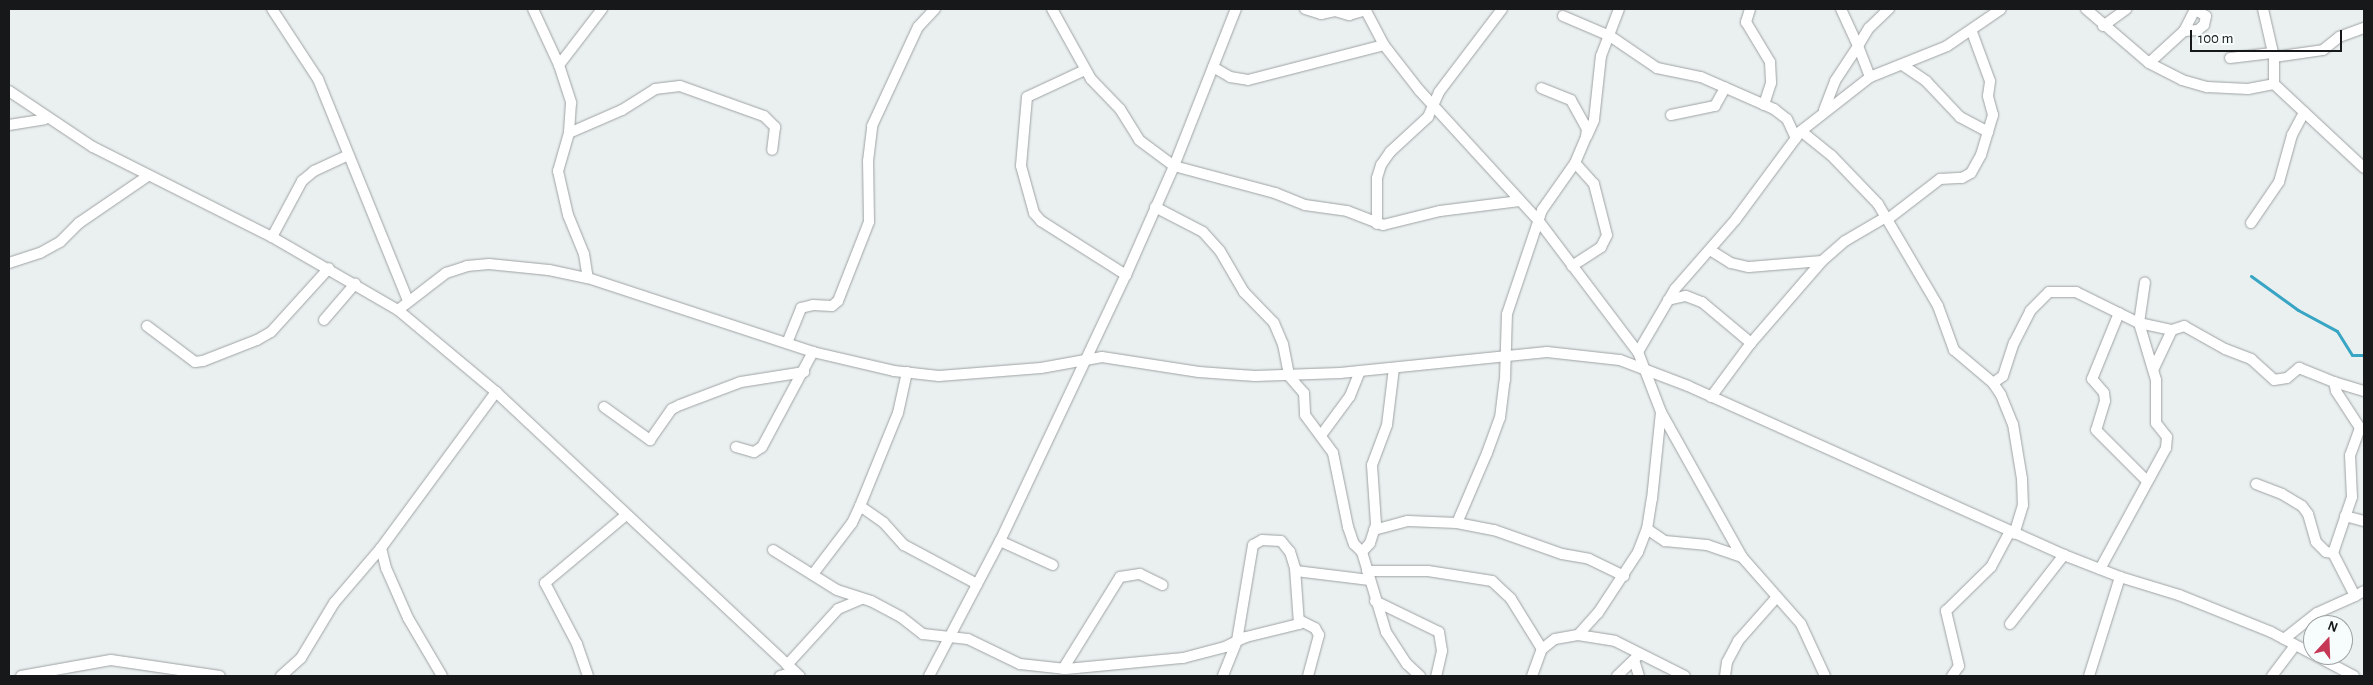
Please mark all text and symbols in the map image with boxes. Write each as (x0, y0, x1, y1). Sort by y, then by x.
scale bar (2193, 20, 2346, 52)
text: 100 m (2198, 31, 2233, 46)
north arrow (2303, 615, 2353, 665)
text: N (2326, 619, 2340, 635)

